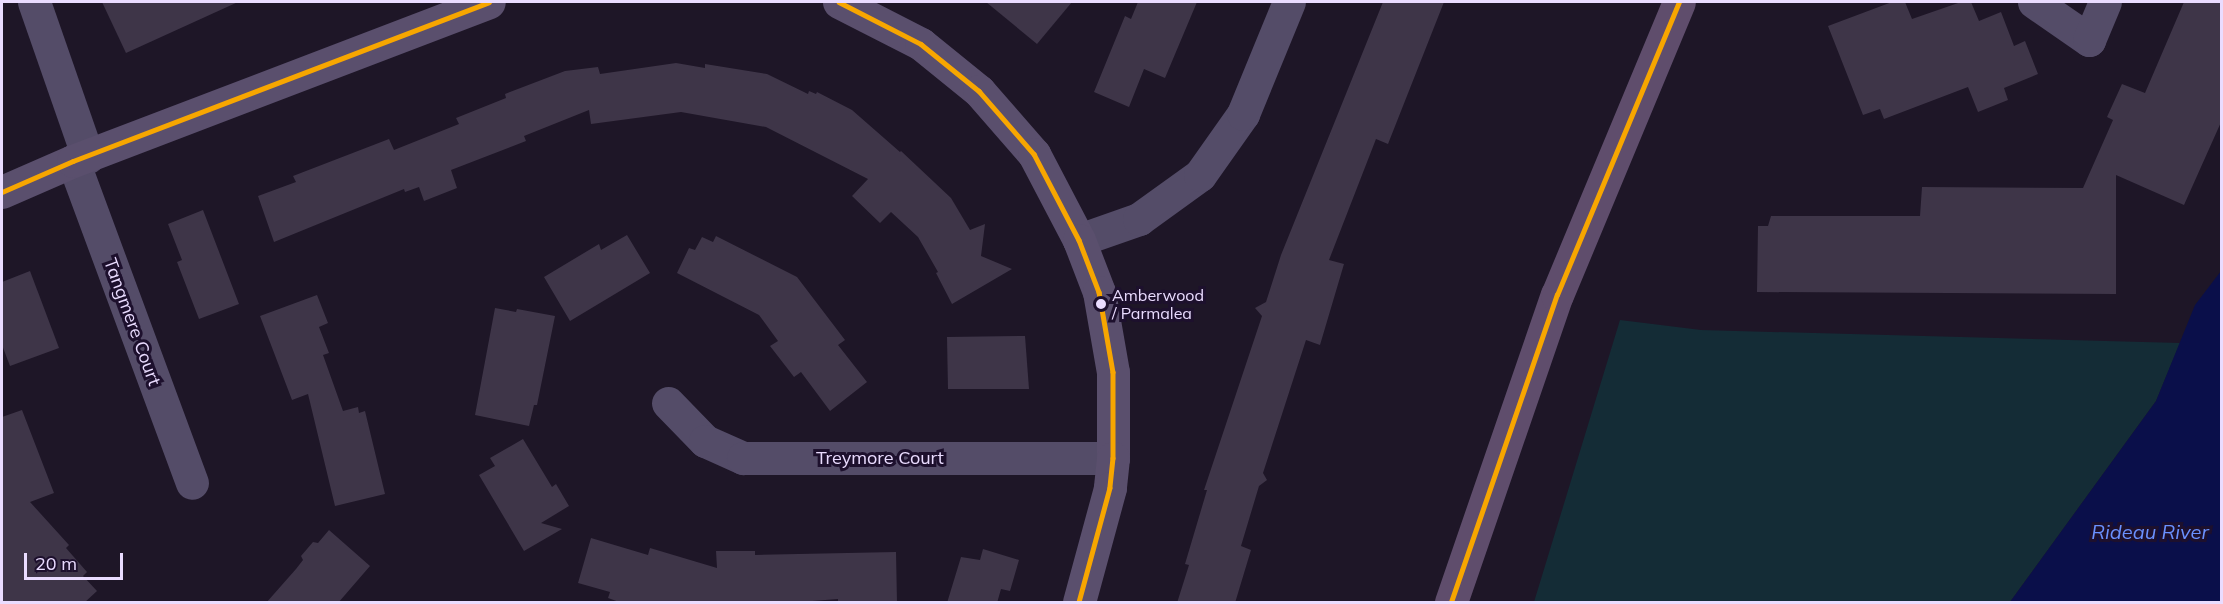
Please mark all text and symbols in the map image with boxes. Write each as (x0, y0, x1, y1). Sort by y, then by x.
street label: Tangmere Court (99, 255, 165, 389)
place label: Amberwood / Parmalea (1112, 285, 1204, 323)
marker: Amberwood / Parmalea (1095, 298, 1107, 310)
street label: Treymore Court (816, 447, 944, 469)
water label: Rideau River (2091, 519, 2209, 543)
scale bar (27, 541, 126, 579)
text: 20 m (35, 552, 77, 575)

